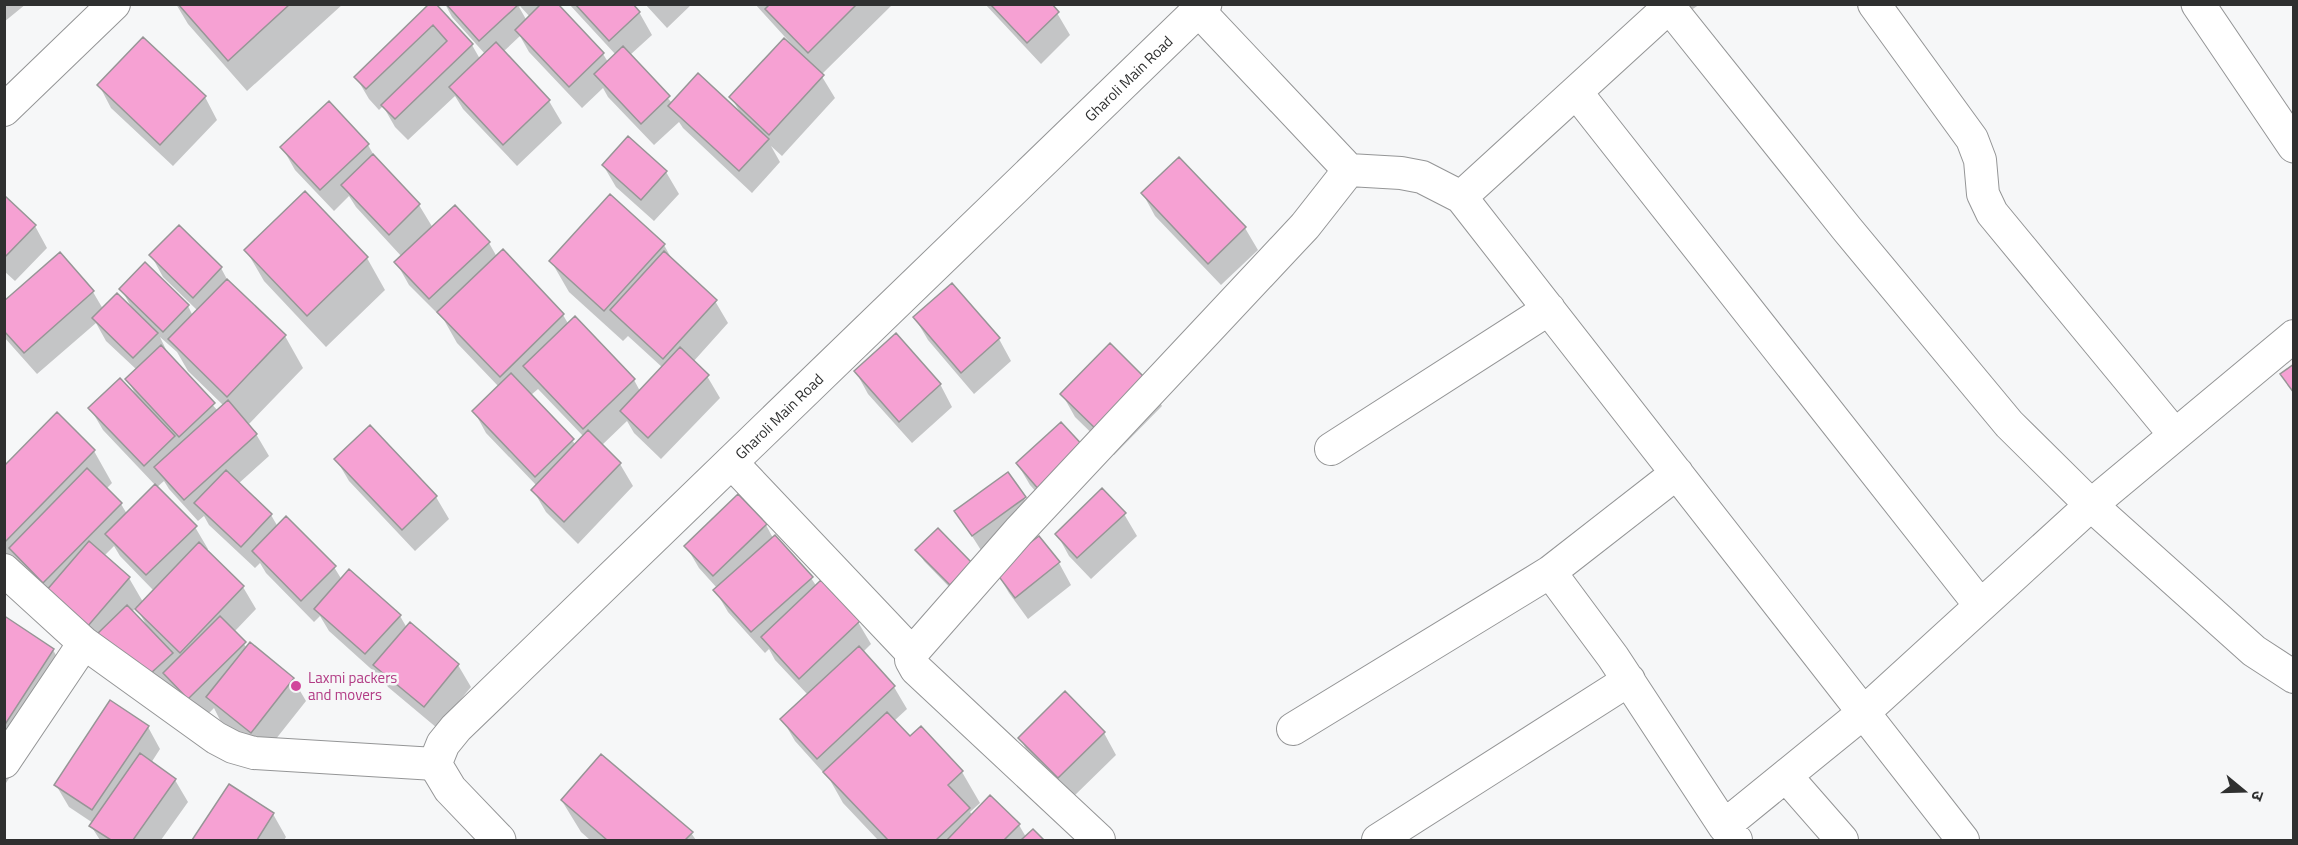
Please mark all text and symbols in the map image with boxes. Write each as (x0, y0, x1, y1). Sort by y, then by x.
street label: Gharoli Main Road (1079, 30, 1178, 126)
street label: Gharoli Main Road (729, 368, 828, 464)
place label: Laxmi packers and movers (308, 666, 397, 706)
marker: Laxmi packers and movers (289, 679, 303, 693)
north arrow (2214, 761, 2274, 821)
text: उ (2245, 788, 2271, 805)

